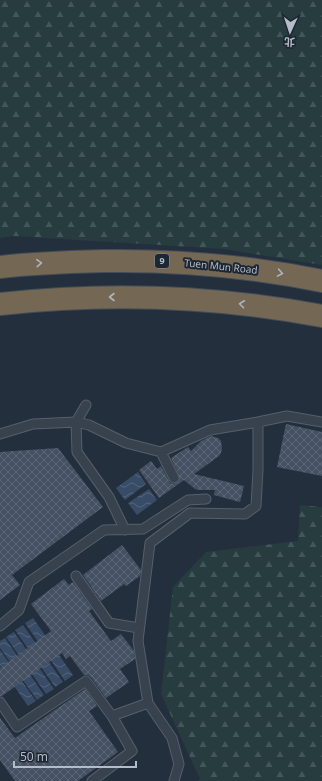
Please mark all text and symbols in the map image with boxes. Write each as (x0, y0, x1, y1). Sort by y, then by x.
north arrow (270, 12, 310, 52)
text: 北 (284, 35, 295, 50)
road number: 9 (155, 254, 169, 268)
street label: Tuen Mun Road (184, 255, 258, 277)
one-way arrow (36, 259, 42, 267)
one-way arrow (277, 268, 283, 277)
one-way arrow (109, 293, 115, 301)
one-way arrow (239, 300, 245, 309)
scale bar (14, 743, 136, 769)
text: 50 m (20, 748, 48, 765)

